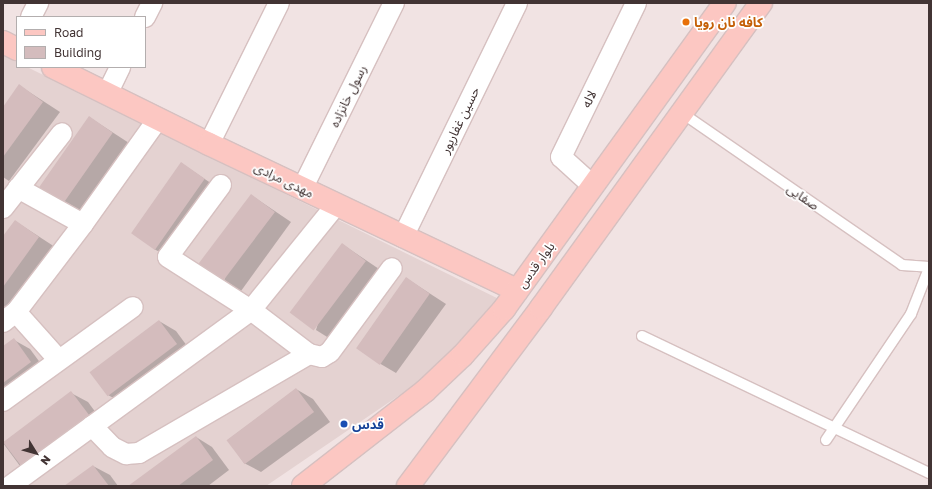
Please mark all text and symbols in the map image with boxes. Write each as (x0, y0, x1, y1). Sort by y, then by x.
place label: کافه نان رویا (694, 14, 763, 30)
legend (16, 16, 146, 68)
marker: کافه نان رویا (681, 17, 691, 27)
text: Road (54, 25, 83, 40)
text: Building (54, 45, 102, 60)
street label: رسول خانزاده (326, 62, 370, 130)
street label: حسین غفارپور (437, 84, 483, 156)
street label: لاله (578, 88, 600, 110)
street label: مهدی مرادی (252, 159, 316, 201)
street label: صفایی (784, 180, 822, 214)
street label: بلوار قدس (514, 239, 558, 291)
place label: قدس (352, 416, 384, 432)
marker: قدس (339, 419, 349, 429)
north arrow (16, 433, 56, 473)
text: N (38, 453, 54, 468)

